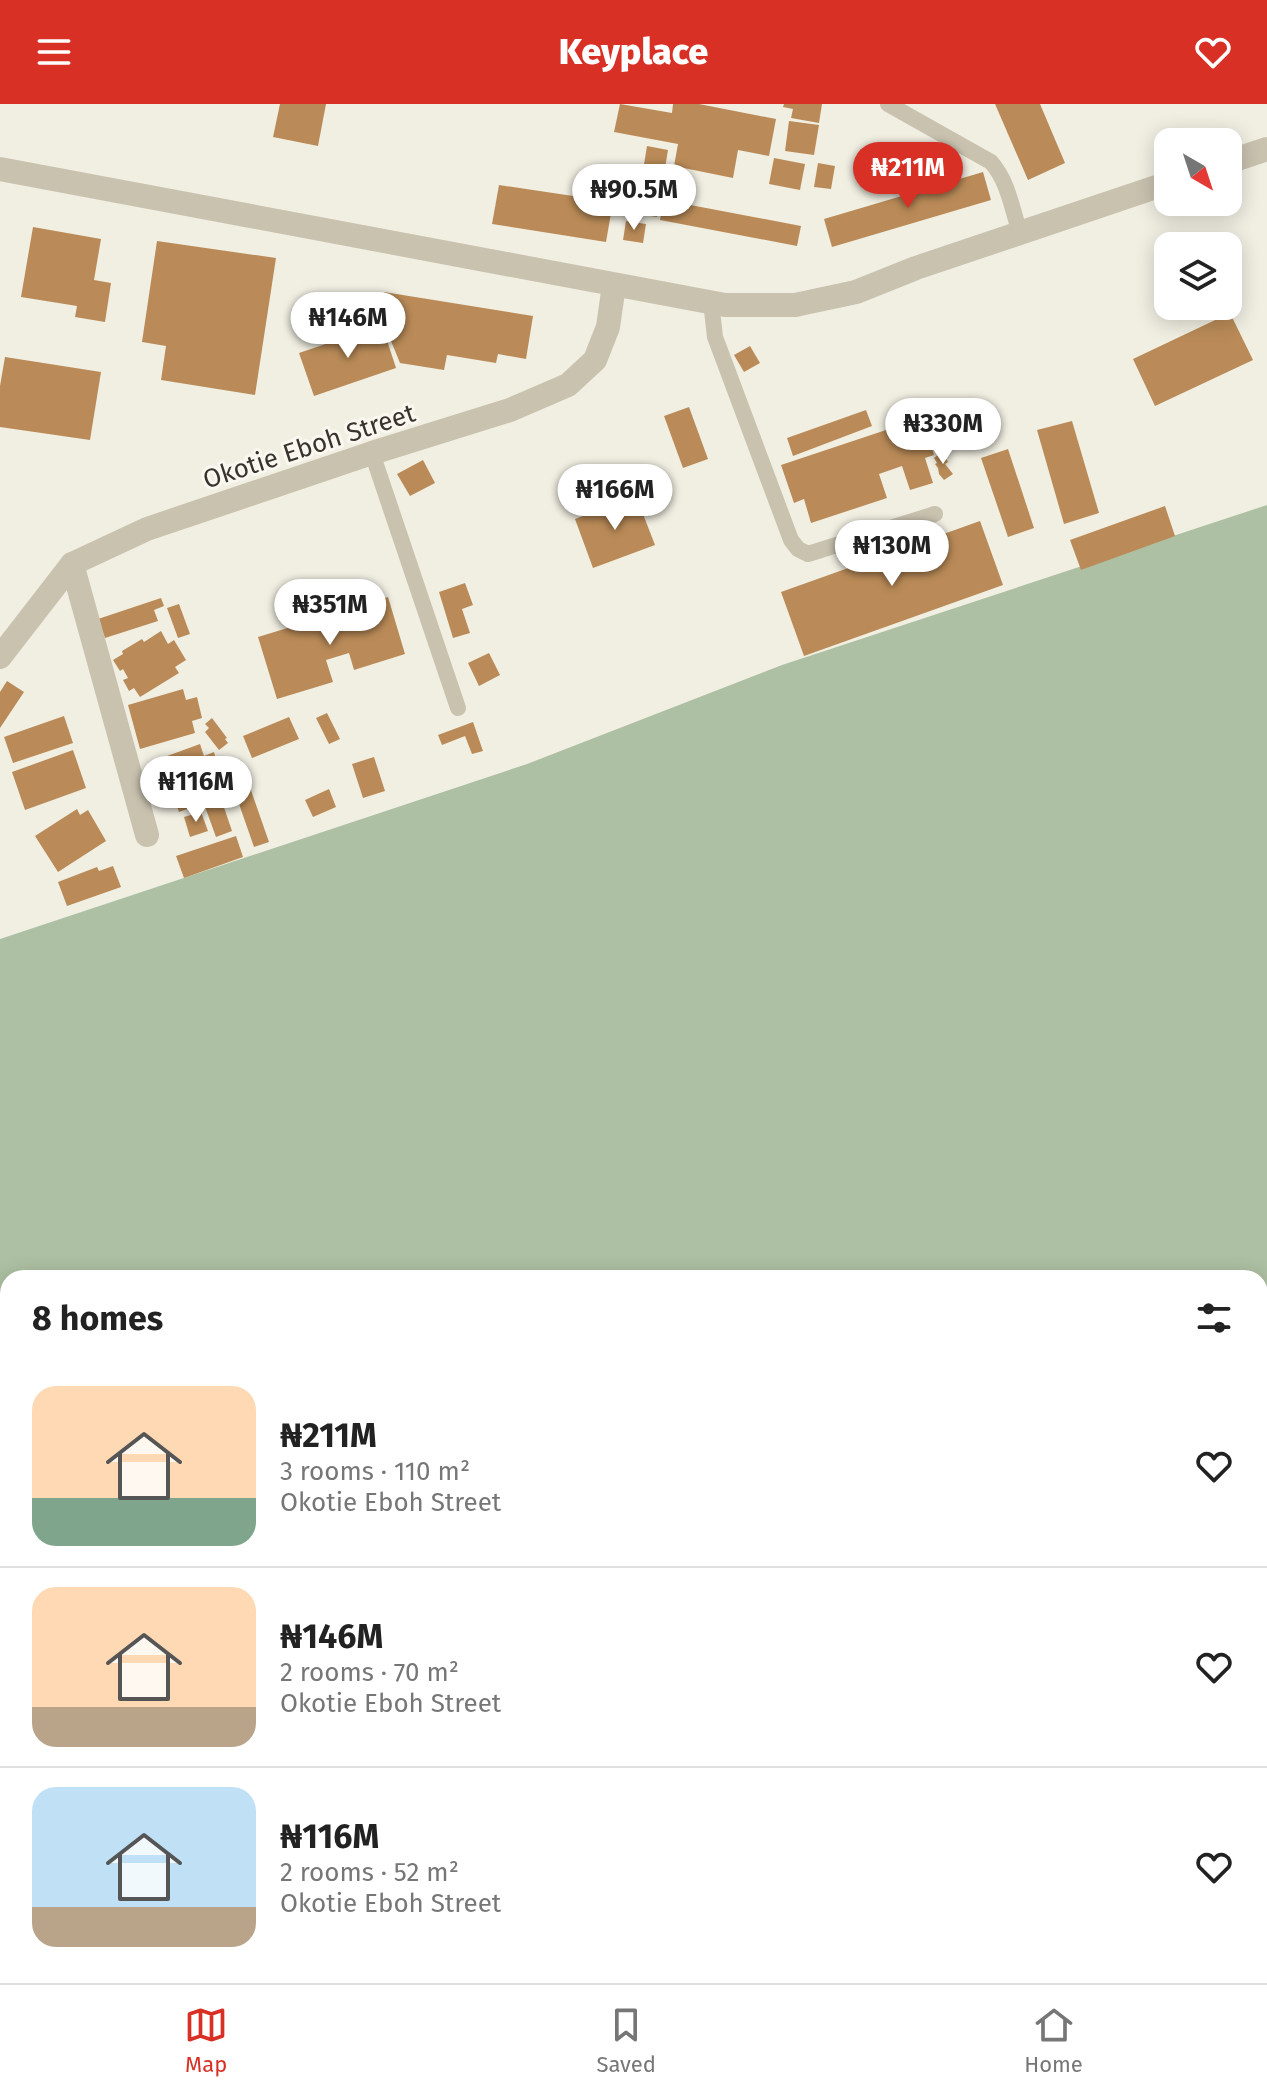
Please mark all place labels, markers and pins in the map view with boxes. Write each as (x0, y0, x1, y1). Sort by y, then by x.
pin: ₦211M (852, 142, 964, 210)
pin: ₦90.5M (569, 164, 699, 232)
pin: ₦146M (292, 292, 404, 360)
pin: ₦330M (887, 398, 999, 466)
pin: ₦166M (559, 464, 671, 532)
pin: ₦130M (836, 520, 948, 588)
pin: ₦351M (274, 579, 386, 647)
pin: ₦116M (140, 756, 252, 824)

